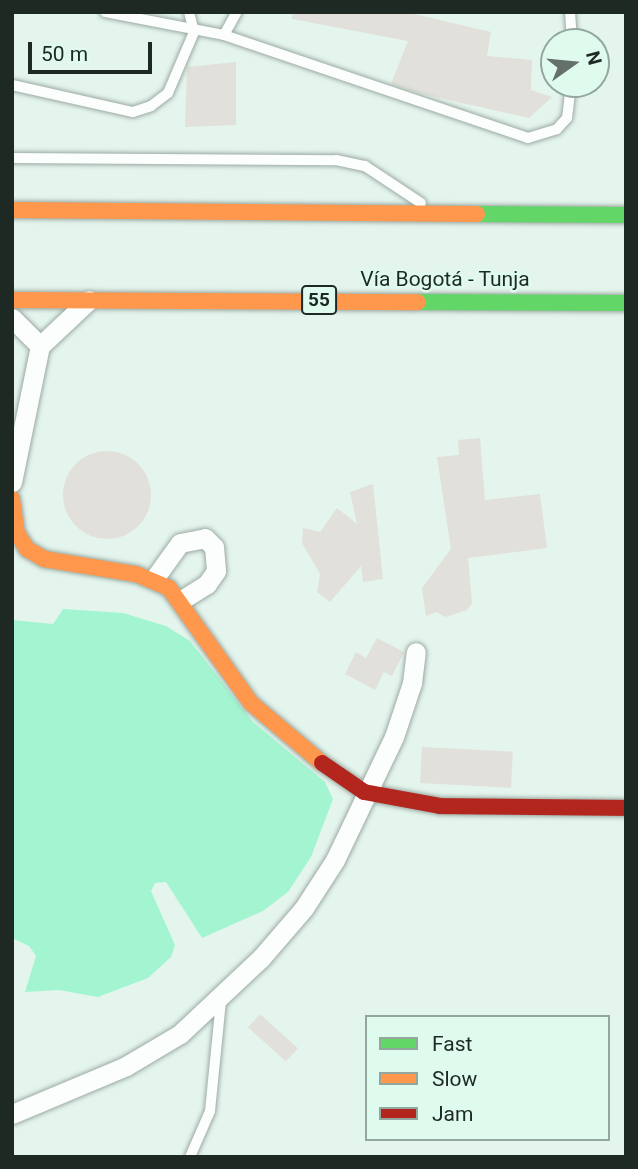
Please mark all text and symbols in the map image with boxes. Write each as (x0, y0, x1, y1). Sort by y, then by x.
scale bar (32, 28, 156, 72)
north arrow (540, 28, 610, 98)
text: 50 m (41, 42, 88, 66)
text: N (581, 49, 607, 67)
street label: Vía Bogotá - Tunja (360, 266, 530, 292)
road number: 55 (300, 284, 338, 316)
legend (365, 1015, 610, 1141)
text: Fast (432, 1032, 472, 1056)
text: Slow (432, 1067, 477, 1091)
text: Jam (432, 1102, 473, 1126)

